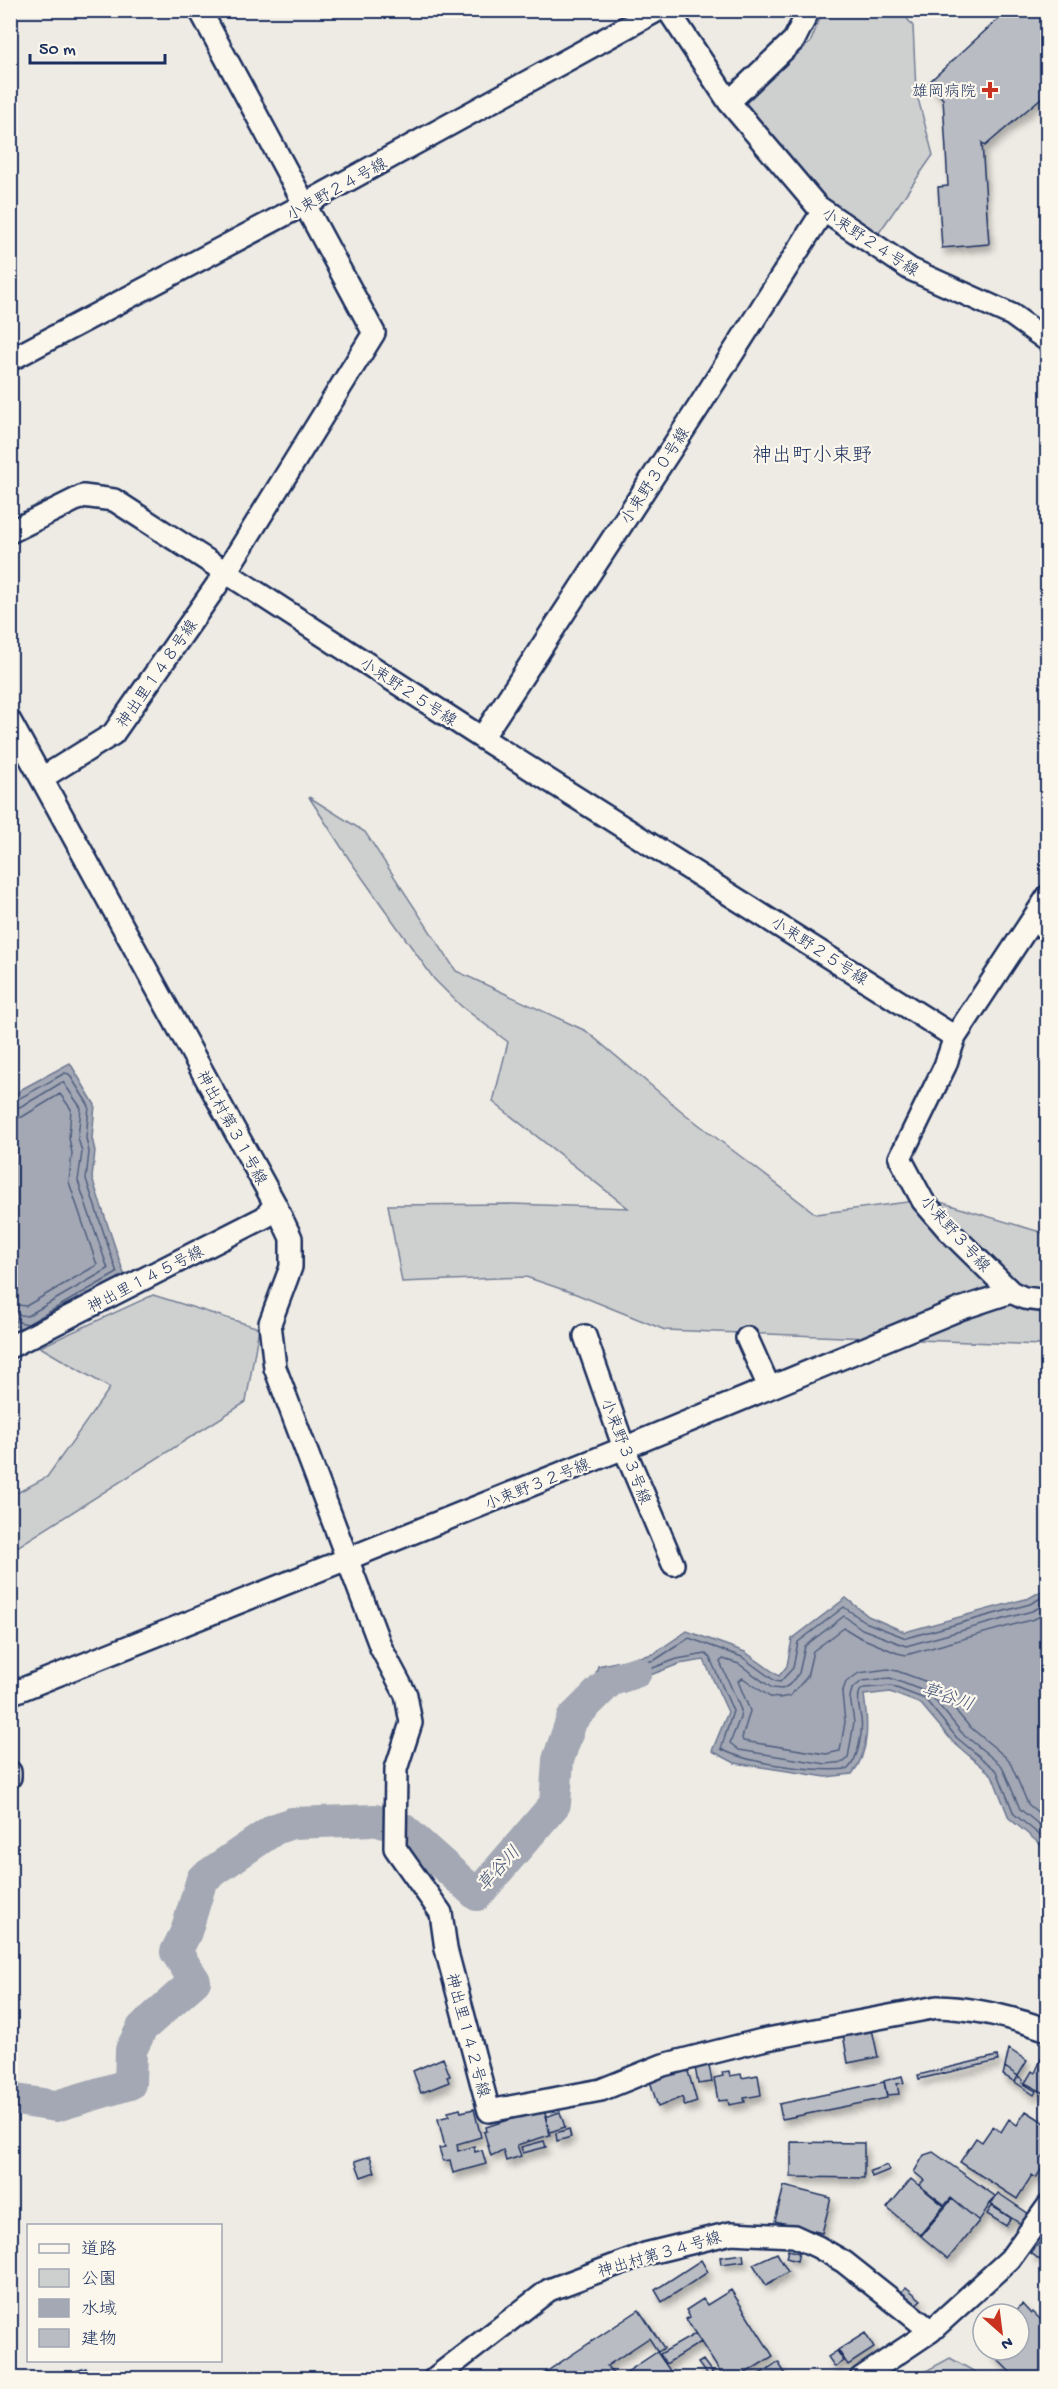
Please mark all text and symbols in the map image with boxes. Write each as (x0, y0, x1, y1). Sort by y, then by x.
scale bar (30, 27, 165, 65)
text: 50 m (39, 40, 76, 61)
marker: 雄岡病院 (981, 81, 999, 99)
place label: 雄岡病院 (912, 83, 976, 103)
street label: 小束野２４号線 (283, 154, 391, 227)
street label: 小束野２４号線 (817, 204, 922, 282)
street label: 小束野３０号線 (617, 424, 695, 529)
district label: 神出町小束野 (752, 444, 872, 469)
street label: 神出里１４８号線 (113, 616, 203, 733)
street label: 小束野２５号線 (355, 654, 460, 732)
street label: 小束野２５号線 (766, 913, 871, 991)
street label: 神出村第３１号線 (191, 1067, 271, 1189)
street label: 小束野３号線 (914, 1192, 994, 1277)
street label: 神出里１４５号線 (84, 1242, 208, 1319)
street label: 小束野３３号線 (595, 1396, 655, 1508)
street label: 小束野３２号線 (482, 1455, 594, 1516)
water label: 草谷川 (918, 1679, 976, 1717)
water label: 草谷川 (473, 1842, 526, 1897)
street label: 神出里１４２号線 (440, 1971, 493, 2100)
legend (27, 2224, 222, 2362)
street label: 神出村第３４号線 (595, 2228, 724, 2283)
text: 道路 (81, 2239, 117, 2261)
text: 公園 (81, 2270, 117, 2291)
text: 水域 (81, 2299, 117, 2321)
north arrow (971, 2302, 1031, 2362)
text: 建物 (81, 2329, 117, 2351)
text: N (997, 2331, 1015, 2353)

